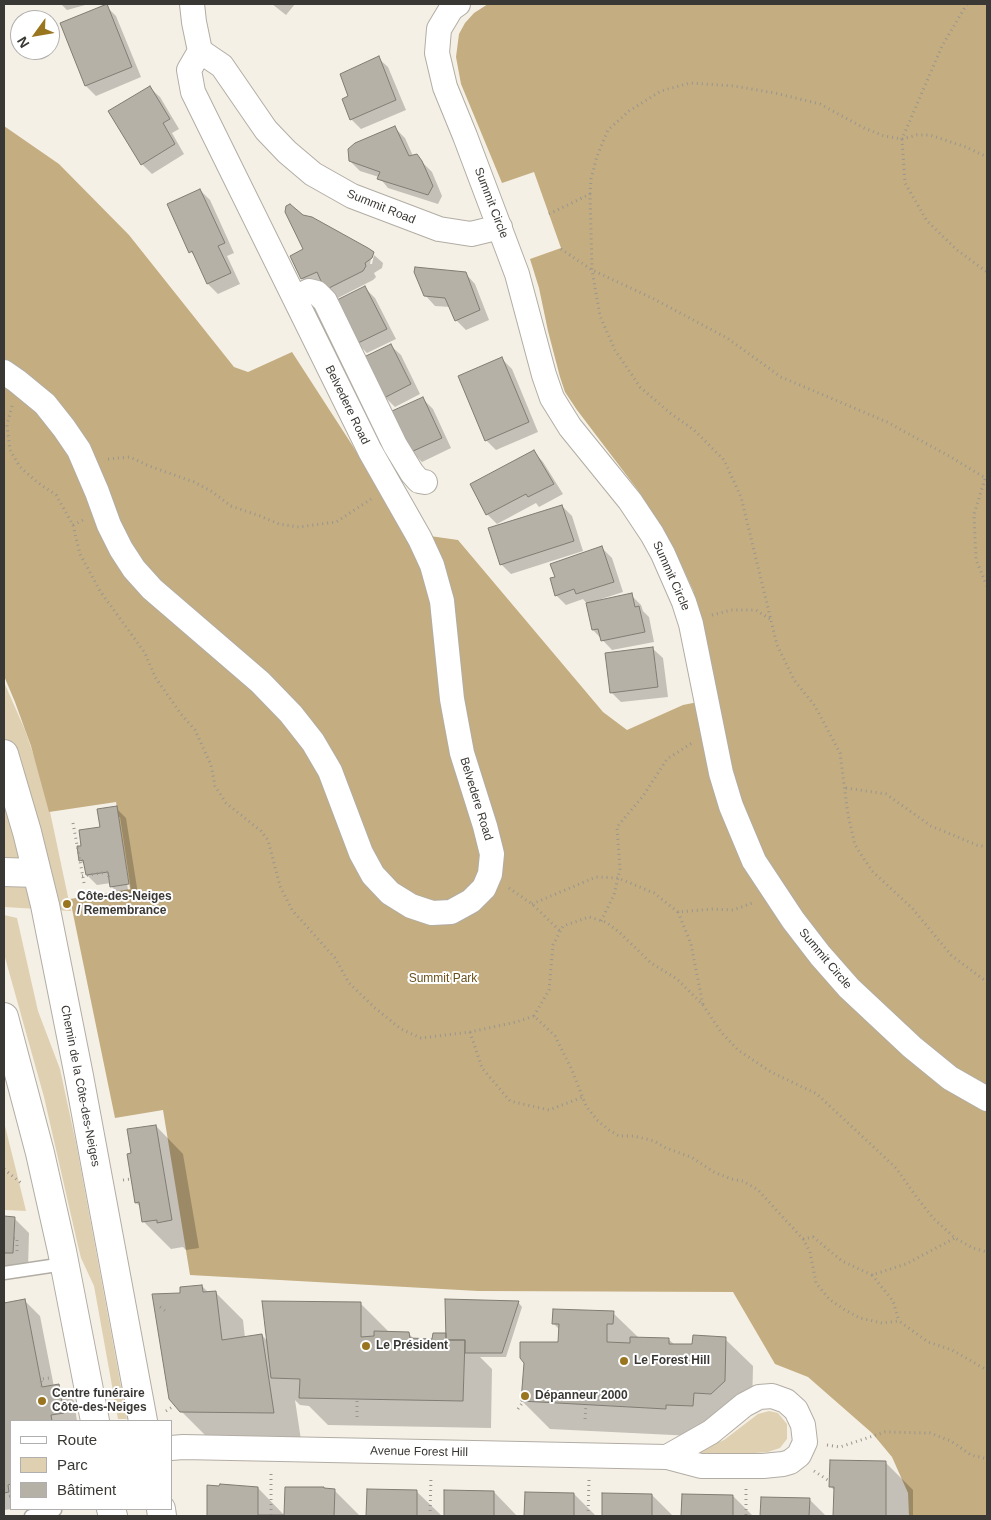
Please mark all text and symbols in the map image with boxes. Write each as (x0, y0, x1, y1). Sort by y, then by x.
north arrow (10, 10, 60, 60)
text: N (14, 34, 33, 51)
street label: Summit Circle (471, 166, 511, 240)
street label: Summit Road (345, 187, 417, 227)
street label: Belvedere Road (322, 363, 372, 447)
street label: Summit Circle (649, 539, 693, 613)
street label: Belvedere Road (457, 756, 495, 842)
place label: Côte-des-Neiges / Remembrance (77, 890, 172, 918)
marker: Côte-des-Neiges / Remembrance (61, 898, 73, 910)
street label: Summit Circle (795, 926, 855, 992)
park label: Summit Park (409, 972, 477, 986)
street label: Chemin de la Côte-des-Neiges (57, 1004, 103, 1168)
place label: Le Président (376, 1339, 448, 1353)
marker: Le Président (360, 1340, 372, 1352)
place label: Le Forest Hill (634, 1354, 710, 1368)
marker: Le Forest Hill (618, 1355, 630, 1367)
place label: Centre funéraire Côte-des-Neiges (52, 1387, 147, 1415)
place label: Dépanneur 2000 (535, 1389, 628, 1403)
marker: Dépanneur 2000 (519, 1390, 531, 1402)
marker: Centre funéraire Côte-des-Neiges (36, 1395, 48, 1407)
legend (10, 1420, 172, 1510)
text: Route (57, 1431, 97, 1448)
street label: Avenue Forest Hill (370, 1444, 468, 1460)
text: Parc (57, 1456, 88, 1473)
text: Bâtiment (57, 1481, 116, 1498)

